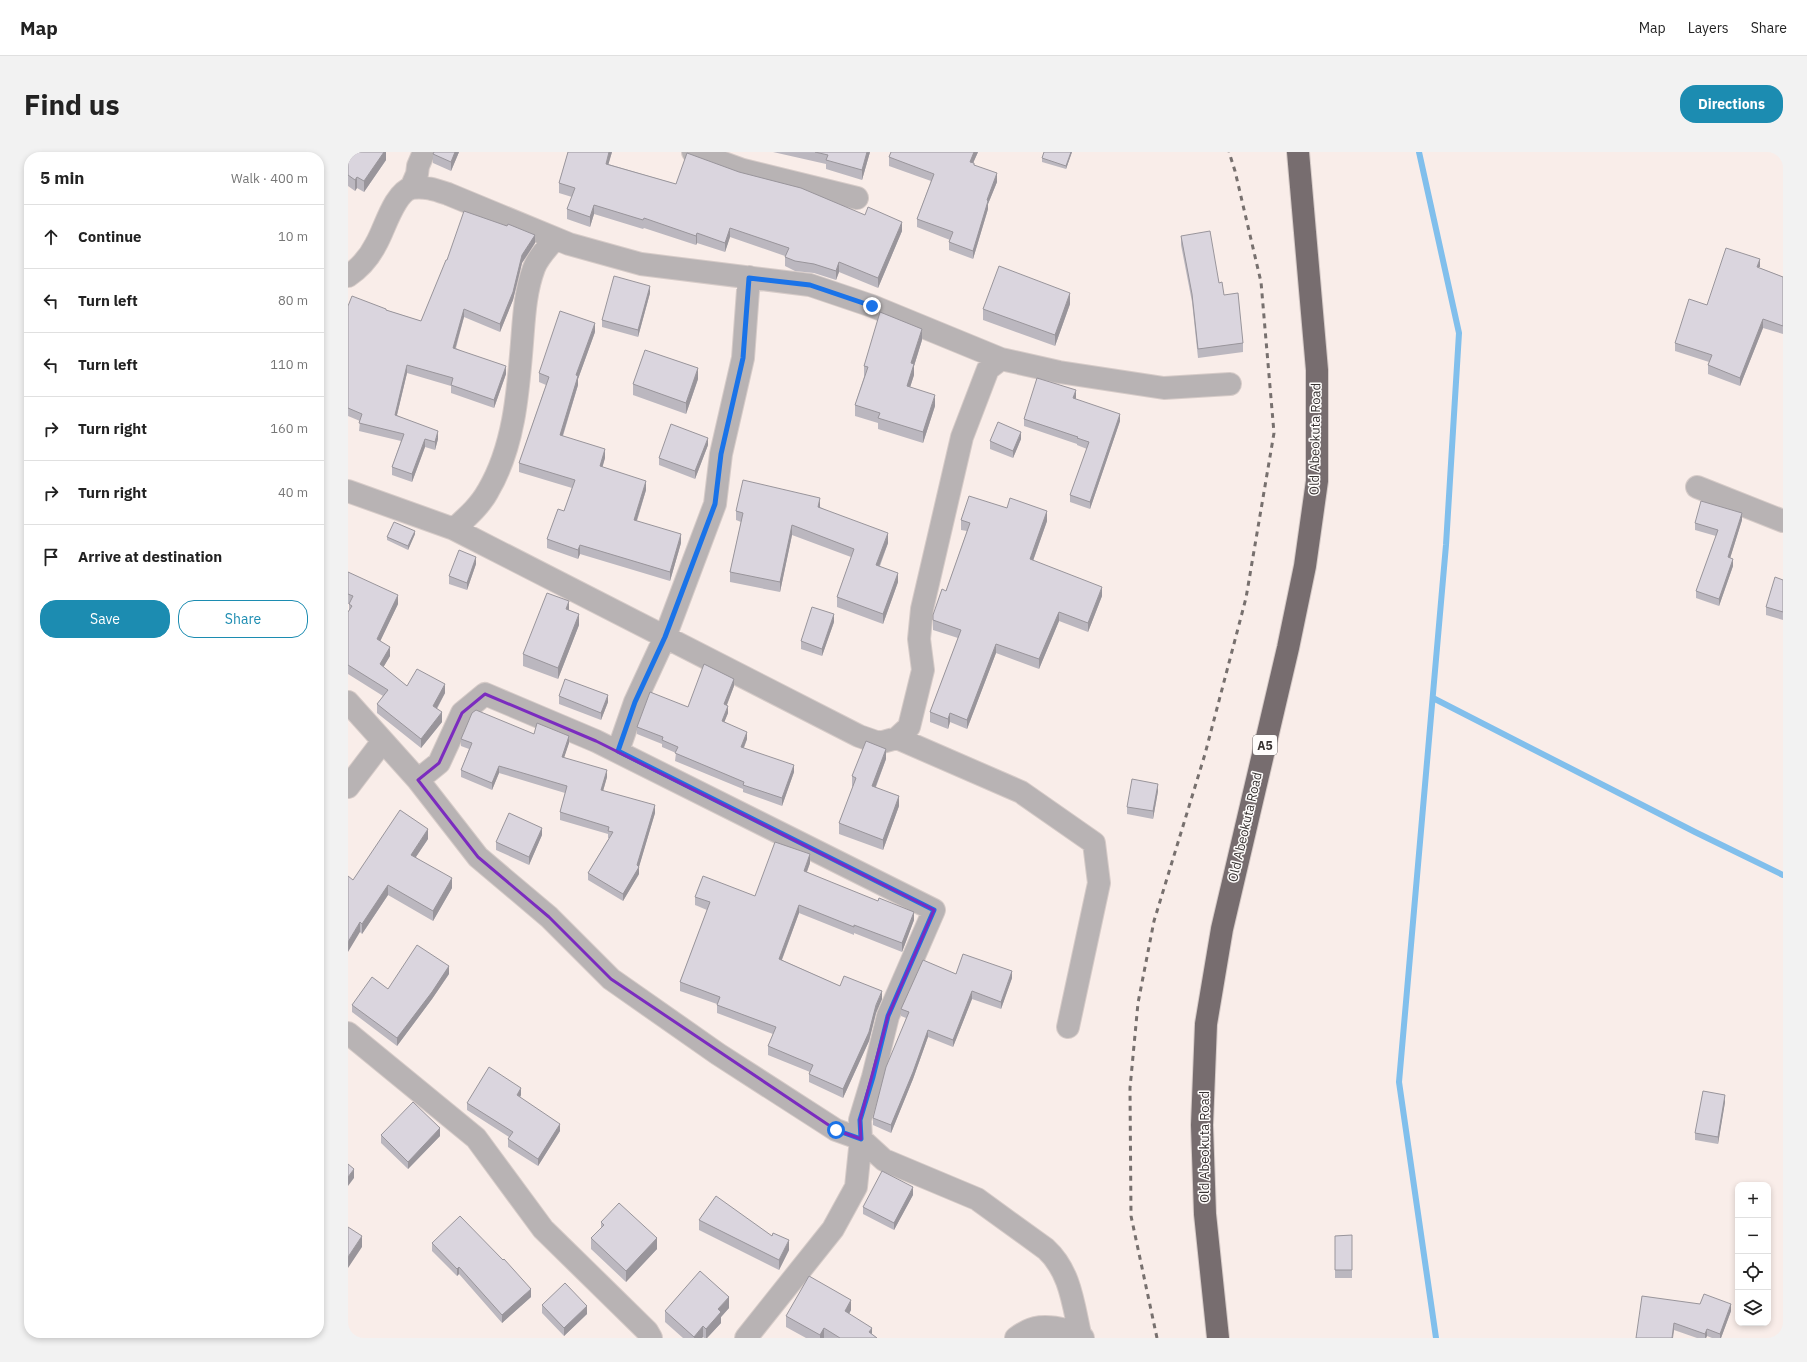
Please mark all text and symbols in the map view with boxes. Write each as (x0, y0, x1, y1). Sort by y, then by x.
text: Map (20, 16, 58, 40)
text: Map (1639, 19, 1666, 37)
text: Layers (1688, 19, 1729, 37)
text: Share (1751, 19, 1787, 37)
button: Directions (1680, 85, 1783, 123)
text: Find us (24, 86, 120, 123)
text: 5 min (40, 167, 84, 189)
text: Walk · 400 m (231, 170, 308, 187)
icon: ahead (40, 226, 62, 248)
text: Continue (78, 227, 142, 246)
text: 10 m (278, 228, 308, 245)
icon: left (40, 290, 62, 312)
text: Turn left (78, 291, 138, 310)
text: 80 m (278, 292, 308, 309)
route end (863, 297, 881, 315)
icon: left (40, 354, 62, 376)
text: Turn left (78, 355, 138, 374)
text: 110 m (270, 356, 308, 373)
street label: Old Abeokuta Road (1306, 383, 1324, 495)
icon: right (40, 418, 62, 440)
text: Turn right (78, 419, 147, 438)
text: 160 m (270, 420, 308, 437)
icon: right (40, 482, 62, 504)
text: Turn right (78, 483, 147, 502)
text: 40 m (278, 484, 308, 501)
icon: arrive (40, 546, 62, 568)
text: Arrive at destination (78, 547, 222, 566)
button: Save (40, 600, 170, 638)
button: Share (178, 600, 308, 638)
road number: A5 (1253, 735, 1277, 755)
street label: Old Abeokuta Road (1224, 770, 1266, 884)
street label: Old Abeokuta Road (1196, 1091, 1213, 1203)
route start (827, 1121, 845, 1139)
map controls (1735, 1182, 1771, 1326)
button: + (1735, 1182, 1771, 1218)
button: − (1735, 1218, 1771, 1254)
button: locate (1735, 1254, 1771, 1290)
button: layers (1735, 1290, 1771, 1326)

